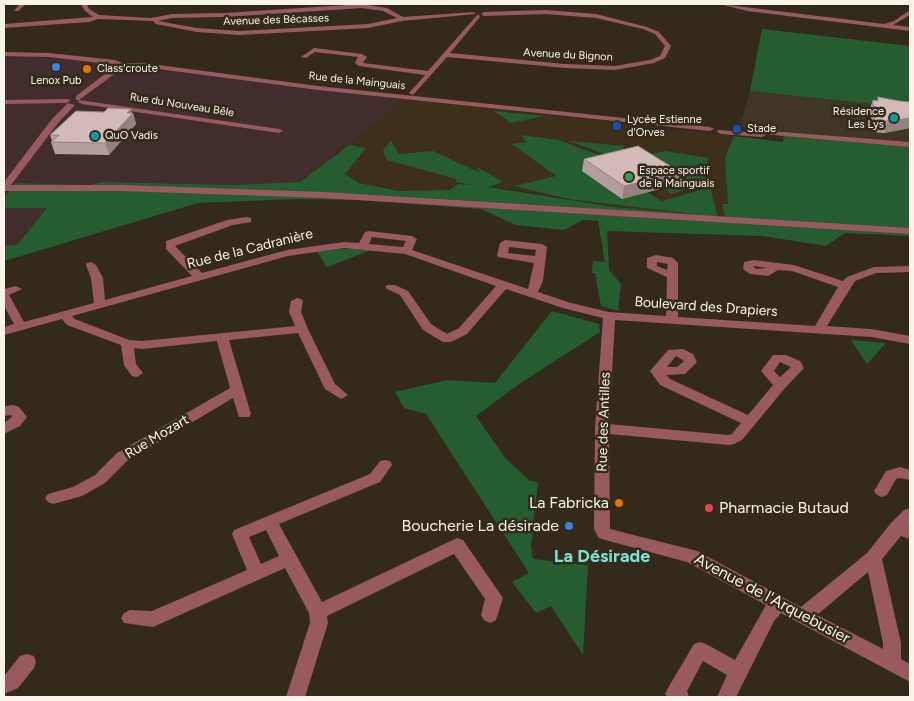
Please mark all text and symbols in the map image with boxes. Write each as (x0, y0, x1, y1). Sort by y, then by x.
street label: Avenue des Bécasses (223, 12, 329, 28)
street label: Avenue du Bignon (523, 46, 613, 64)
marker: Lenox Pub (50, 61, 62, 73)
place label: Class'croute (97, 62, 158, 76)
marker: Class'croute (81, 63, 93, 75)
street label: Rue de la Mainguais (308, 69, 406, 93)
place label: Lenox Pub (30, 74, 82, 88)
street label: Rue du Nouveau Bêle (129, 90, 235, 120)
place label: Résidence Les Lys (833, 105, 884, 131)
marker: Résidence Les Lys (888, 112, 900, 124)
place label: Lycée Estienne d'Orves (627, 113, 702, 139)
marker: Lycée Estienne d'Orves (611, 120, 623, 132)
place label: Stade (747, 122, 776, 136)
marker: Stade (731, 123, 743, 135)
place label: QuO Vadis (105, 129, 158, 143)
marker: QuO Vadis (89, 130, 101, 142)
place label: Espace sportif de la Mainguais (639, 164, 714, 190)
marker: Espace sportif de la Mainguais (623, 171, 635, 183)
street label: Rue de la Cadranière (185, 225, 315, 273)
street label: Boulevard des Drapiers (634, 294, 778, 320)
street label: Rue des Antilles (594, 372, 614, 472)
street label: Rue Mozart (122, 411, 192, 463)
place label: La Fabricka (529, 493, 609, 513)
marker: La Fabricka (613, 497, 625, 509)
place label: Pharmacie Butaud (719, 498, 849, 518)
marker: Pharmacie Butaud (703, 502, 715, 514)
place label: Boucherie La désirade (401, 516, 559, 536)
marker: Boucherie La désirade (563, 520, 575, 532)
district label: La Désirade (554, 546, 650, 568)
street label: Avenue de l'Arquebusier (691, 550, 853, 648)

